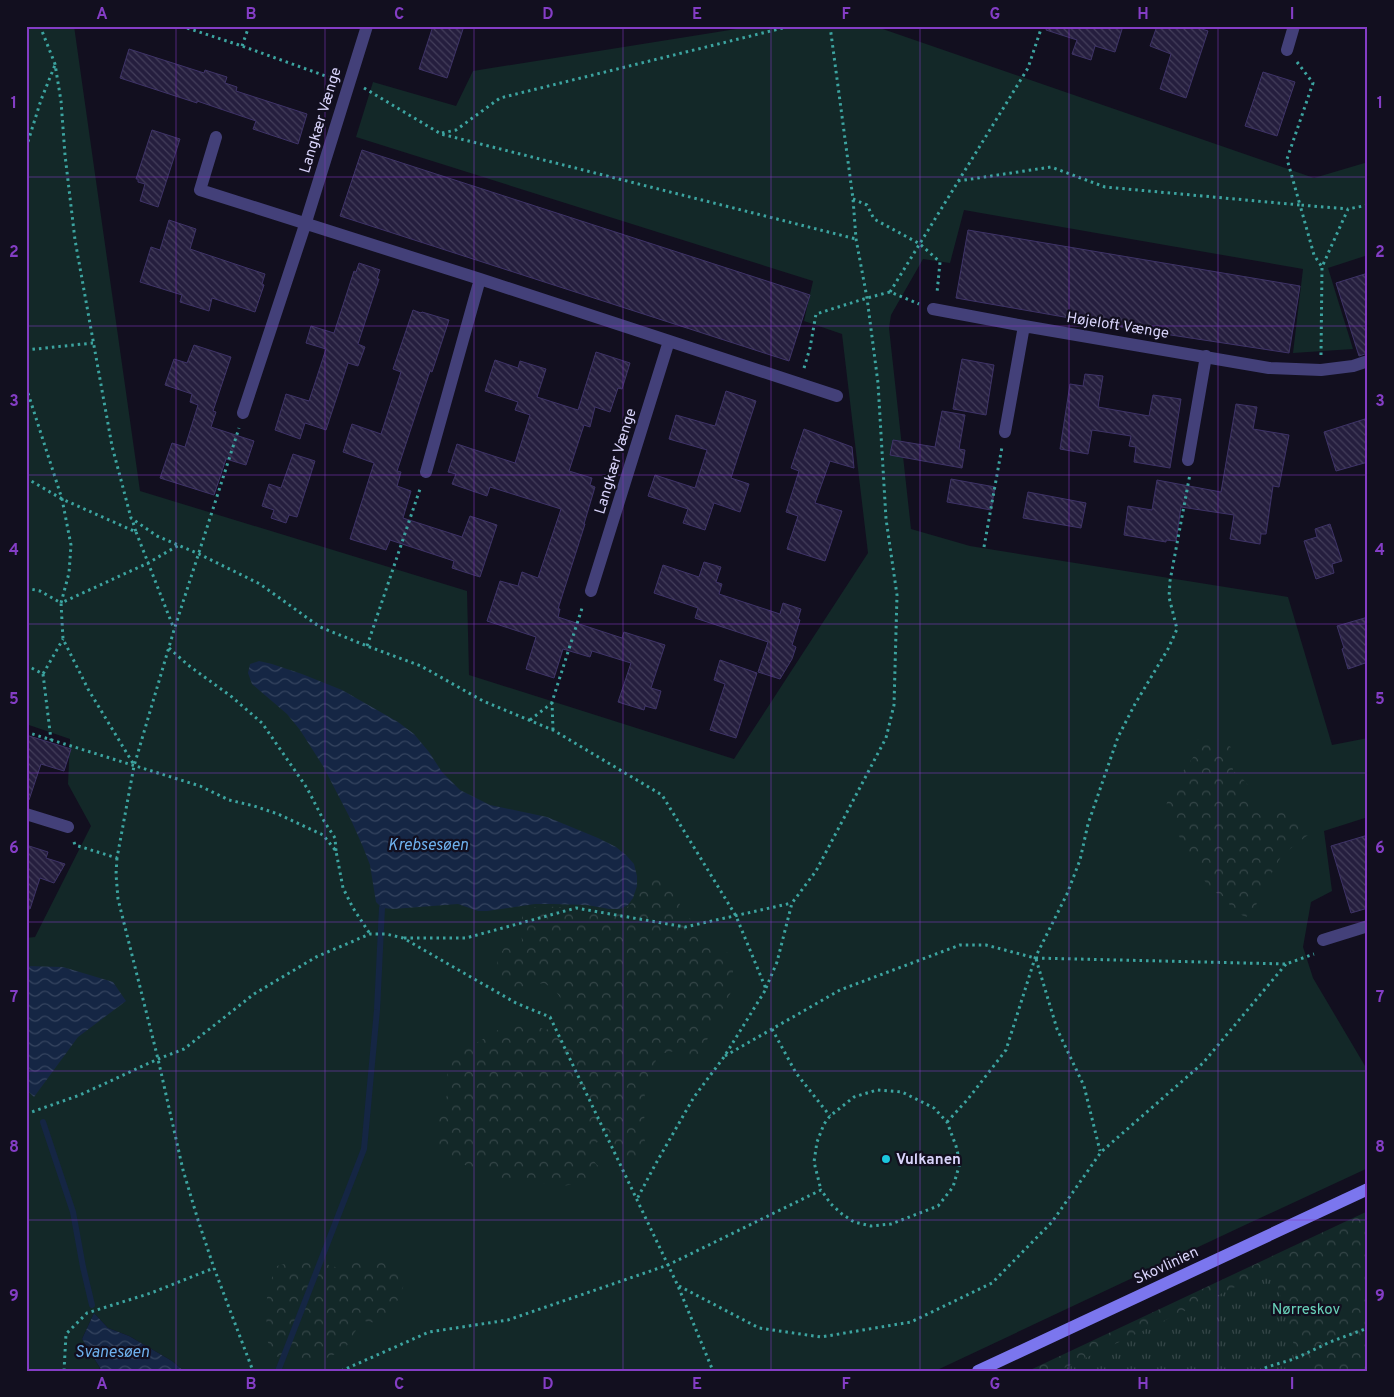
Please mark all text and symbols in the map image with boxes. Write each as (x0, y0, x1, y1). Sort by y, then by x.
text: A (96, 5, 108, 25)
text: B (245, 5, 257, 25)
text: C (394, 5, 404, 25)
text: D (542, 5, 554, 25)
text: E (692, 5, 702, 25)
text: F (841, 5, 851, 25)
text: G (990, 5, 1000, 25)
text: H (1137, 5, 1149, 25)
text: I (1290, 5, 1294, 25)
street label: Langkær Vænge (296, 65, 347, 176)
text: 1 (11, 94, 17, 114)
text: 1 (1377, 94, 1383, 114)
text: 2 (9, 243, 19, 263)
text: 2 (1375, 243, 1385, 263)
street label: Højeloft Vænge (1065, 309, 1170, 344)
text: 3 (9, 392, 19, 412)
text: 3 (1375, 392, 1385, 412)
street label: Langkær Vænge (591, 406, 642, 517)
text: 4 (9, 541, 19, 561)
text: 4 (1375, 541, 1385, 561)
text: 5 (9, 690, 19, 710)
text: 5 (1375, 690, 1385, 710)
water label: Krebsesøen (388, 836, 468, 856)
text: 6 (9, 839, 19, 859)
text: 6 (1375, 839, 1385, 859)
text: 7 (10, 988, 18, 1008)
text: 7 (1376, 988, 1384, 1008)
text: 8 (9, 1138, 19, 1158)
text: 8 (1375, 1138, 1385, 1158)
place label: Vulkanen (896, 1151, 961, 1170)
marker: Vulkanen (880, 1153, 892, 1165)
street label: Skovlinien (1131, 1243, 1202, 1290)
text: 9 (9, 1287, 19, 1307)
text: 9 (1375, 1287, 1385, 1307)
park label: Nørreskov (1272, 1301, 1341, 1320)
water label: Svanesøen (75, 1343, 149, 1363)
text: A (96, 1375, 108, 1395)
text: B (245, 1375, 257, 1395)
text: C (394, 1375, 404, 1395)
text: D (542, 1375, 554, 1395)
text: E (692, 1375, 702, 1395)
text: F (841, 1375, 851, 1395)
text: G (990, 1375, 1000, 1395)
text: H (1137, 1375, 1149, 1395)
text: I (1290, 1375, 1294, 1395)

